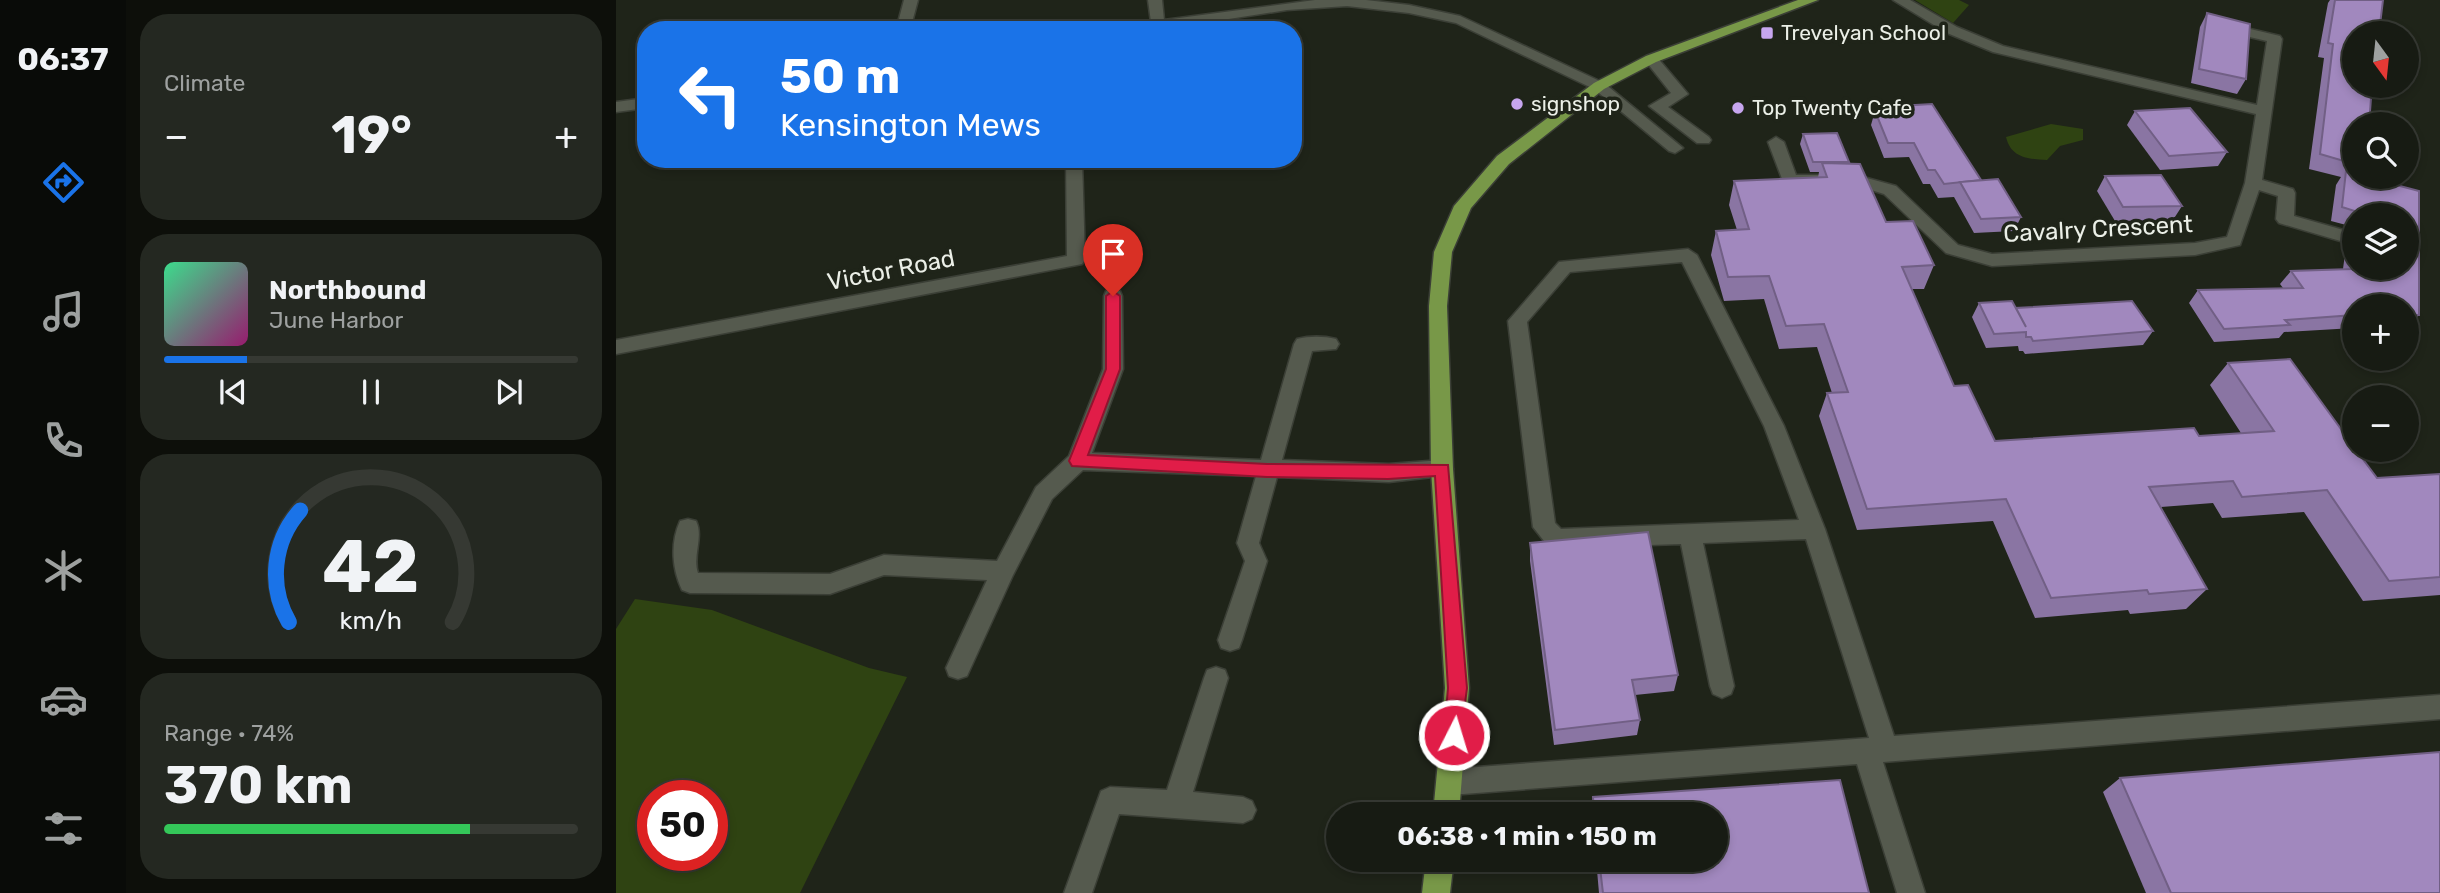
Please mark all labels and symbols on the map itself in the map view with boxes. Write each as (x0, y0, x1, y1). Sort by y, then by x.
place label: Trevelyan School (1781, 20, 1946, 45)
north arrow (2342, 21, 2418, 98)
marker: Trevelyan School (1759, 25, 1775, 41)
place label: signshop (1531, 91, 1620, 116)
place label: Top Twenty Cafe (1752, 95, 1912, 120)
marker: signshop (1509, 96, 1525, 112)
marker: Top Twenty Cafe (1730, 100, 1746, 116)
street label: Cavalry Crescent (2003, 210, 2193, 248)
pin (1083, 224, 1143, 296)
street label: Victor Road (825, 244, 957, 296)
position arrow (1417, 698, 1491, 772)
speed limit sign: 50 (637, 780, 728, 871)

